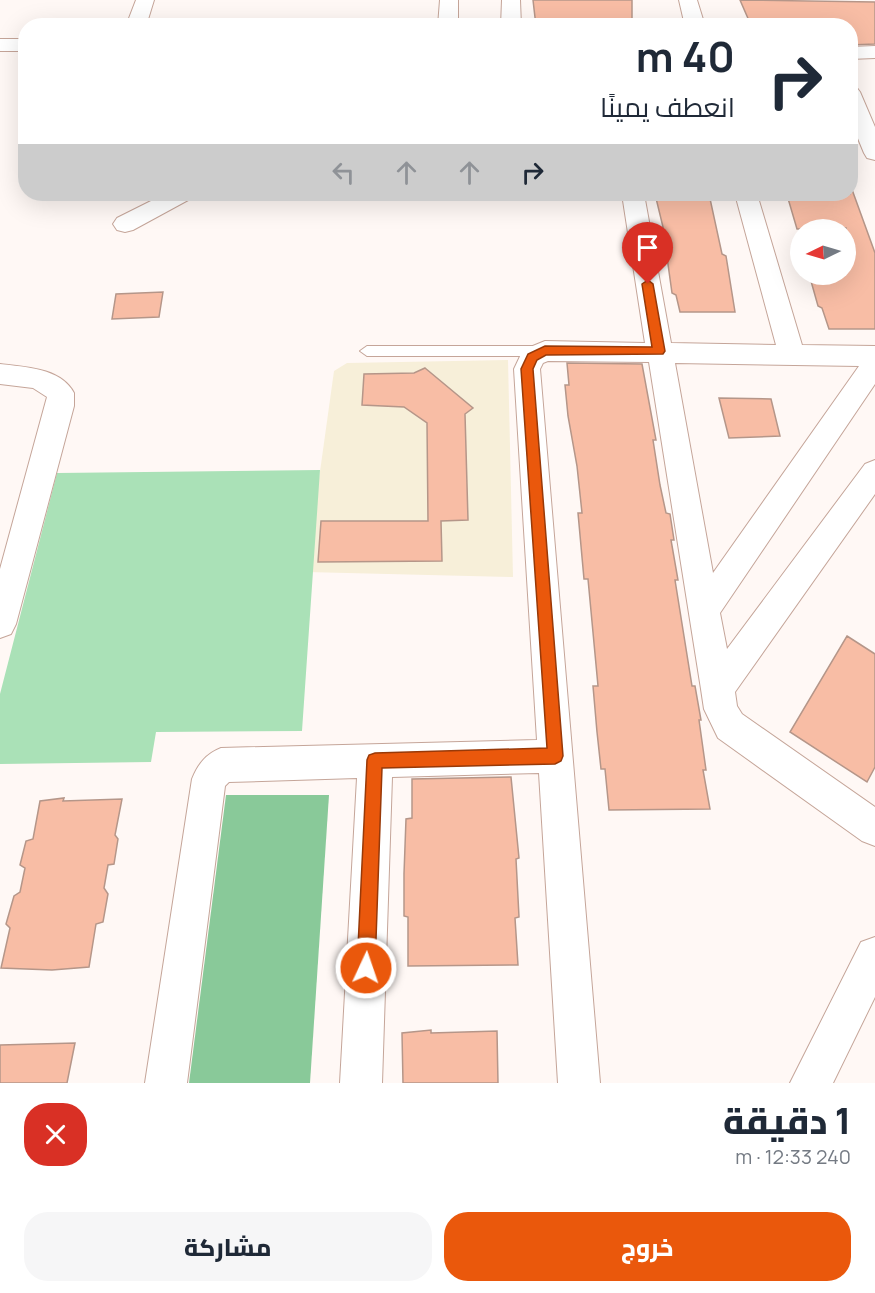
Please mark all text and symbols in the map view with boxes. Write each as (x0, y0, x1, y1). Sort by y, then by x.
text: 40 m (636, 27, 735, 85)
icon: right (756, 42, 834, 120)
text: انعطف يمينًا (600, 88, 735, 125)
icon: left (327, 156, 360, 189)
icon: ahead (390, 156, 423, 189)
icon: ahead (453, 156, 486, 189)
icon: right (516, 156, 549, 189)
north arrow (790, 219, 856, 285)
map controls (790, 219, 856, 285)
pin (622, 222, 673, 284)
icon: arrive (631, 231, 664, 264)
position arrow (334, 936, 398, 1000)
text: 1 دقيقة (723, 1096, 851, 1145)
button: close (24, 1103, 87, 1166)
text: 240 m · 12:33 (735, 1143, 851, 1170)
button: مشاركة (24, 1212, 432, 1281)
button: خروج (444, 1212, 851, 1281)

